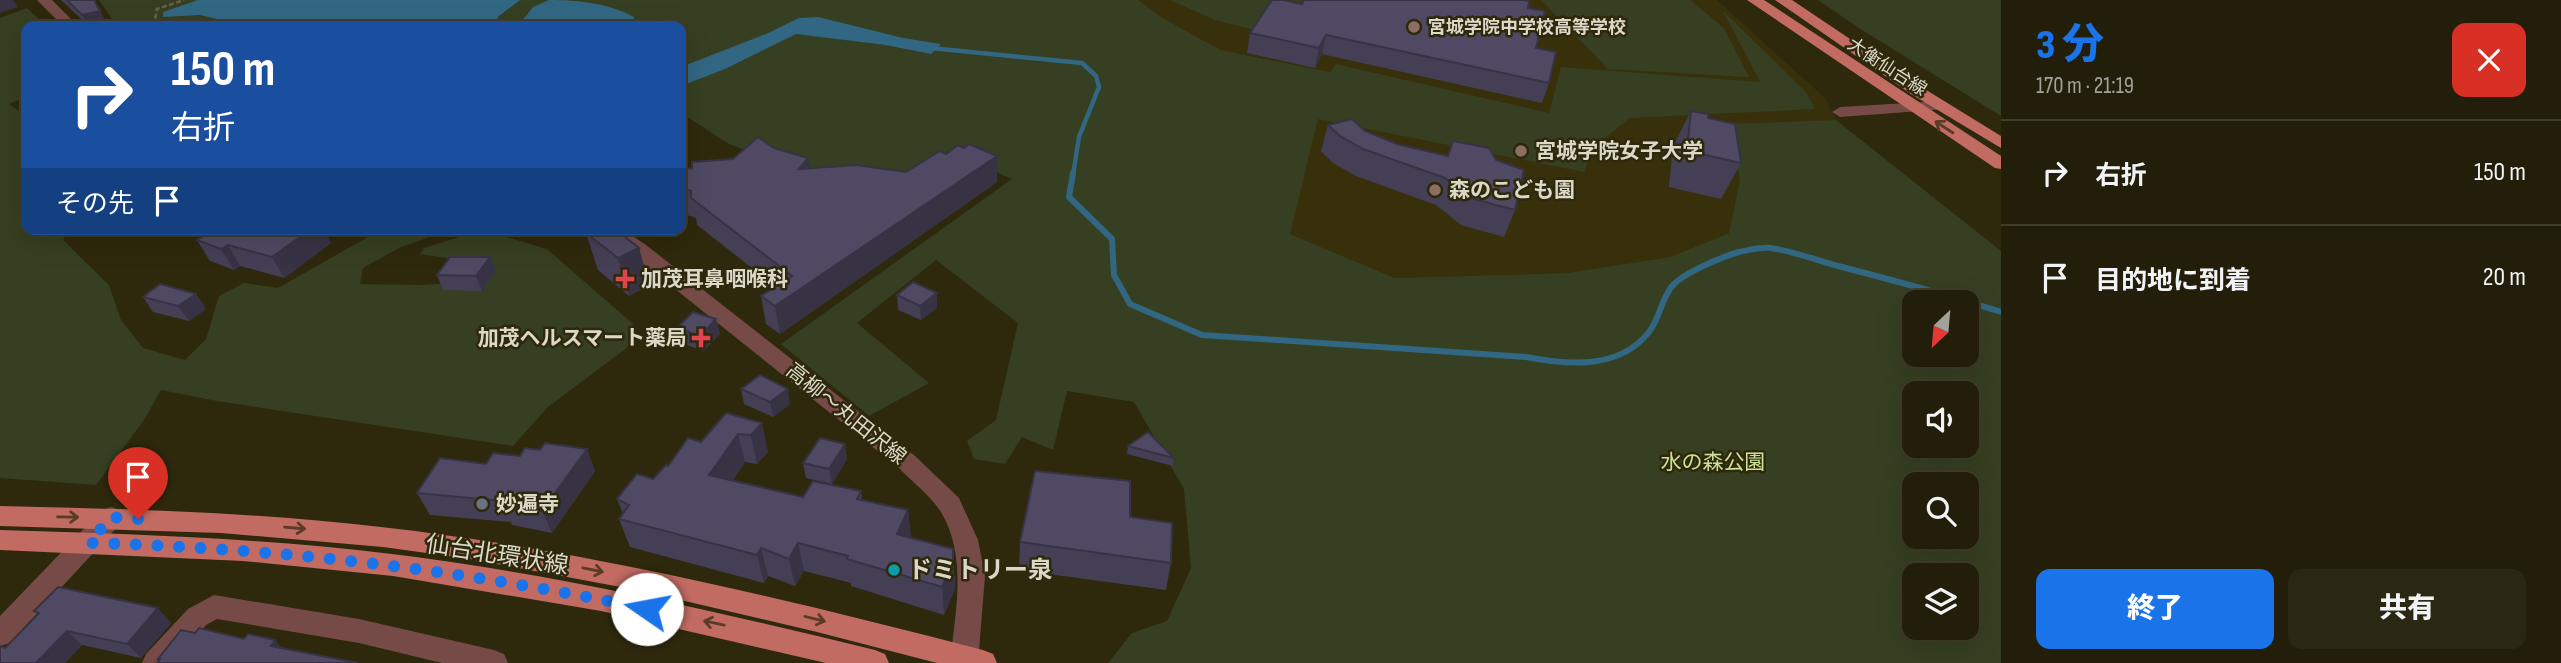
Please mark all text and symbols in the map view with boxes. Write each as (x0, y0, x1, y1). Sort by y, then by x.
place label: 宮城学院中学校高等学校 (1428, 17, 1626, 38)
marker: 宮城学院中学校高等学校 (1406, 19, 1422, 35)
text: 3 分 (2036, 20, 2104, 71)
button: close (2452, 23, 2526, 97)
street label: 大衡仙台線 (1844, 34, 1930, 100)
text: 150 m (171, 41, 275, 100)
icon: right (56, 49, 147, 140)
text: 170 m · 21:19 (2036, 72, 2134, 100)
text: 右折 (171, 109, 235, 148)
one-way arrow (1934, 120, 1954, 134)
place label: 宮城学院女子大学 (1535, 139, 1703, 164)
marker: 宮城学院女子大学 (1513, 143, 1529, 159)
icon: right (2036, 154, 2074, 192)
text: 150 m (2474, 157, 2526, 188)
text: 右折 (2095, 161, 2147, 192)
place label: 森のこども園 (1449, 178, 1575, 203)
icon: arrive (148, 182, 186, 220)
marker: 森のこども園 (1427, 182, 1443, 198)
text: その先 (56, 189, 134, 220)
icon: arrive (2036, 259, 2074, 297)
text: 20 m (2483, 262, 2526, 293)
text: 目的地に到着 (2095, 266, 2251, 297)
place label: 加茂耳鼻咽喉科 (641, 267, 788, 292)
marker: 加茂耳鼻咽喉科 (615, 269, 635, 289)
north arrow (1902, 290, 1979, 368)
map controls (1902, 290, 1979, 640)
place label: 加茂ヘルスマート薬局 (478, 326, 687, 351)
marker: 加茂ヘルスマート薬局 (693, 330, 709, 346)
street label: 高柳～丸田沢線 (781, 358, 911, 470)
button: sound (1902, 381, 1979, 458)
pin (108, 447, 168, 519)
park label: 水の森公園 (1661, 450, 1766, 475)
icon: arrive (119, 458, 157, 496)
button: search (1902, 472, 1979, 549)
place label: 妙遍寺 (496, 492, 559, 517)
marker: 妙遍寺 (474, 496, 490, 512)
one-way arrow (56, 511, 79, 524)
one-way arrow (284, 522, 306, 535)
street label: 仙台北環状線 (424, 529, 570, 581)
place label: ドミトリー泉 (908, 556, 1052, 585)
marker: ドミトリー泉 (886, 562, 902, 578)
button: layers (1902, 563, 1979, 640)
one-way arrow (581, 564, 604, 577)
button: 終了 (2036, 569, 2274, 649)
button: 共有 (2288, 569, 2526, 649)
position arrow (610, 572, 684, 646)
one-way arrow (804, 613, 826, 626)
one-way arrow (703, 616, 726, 630)

